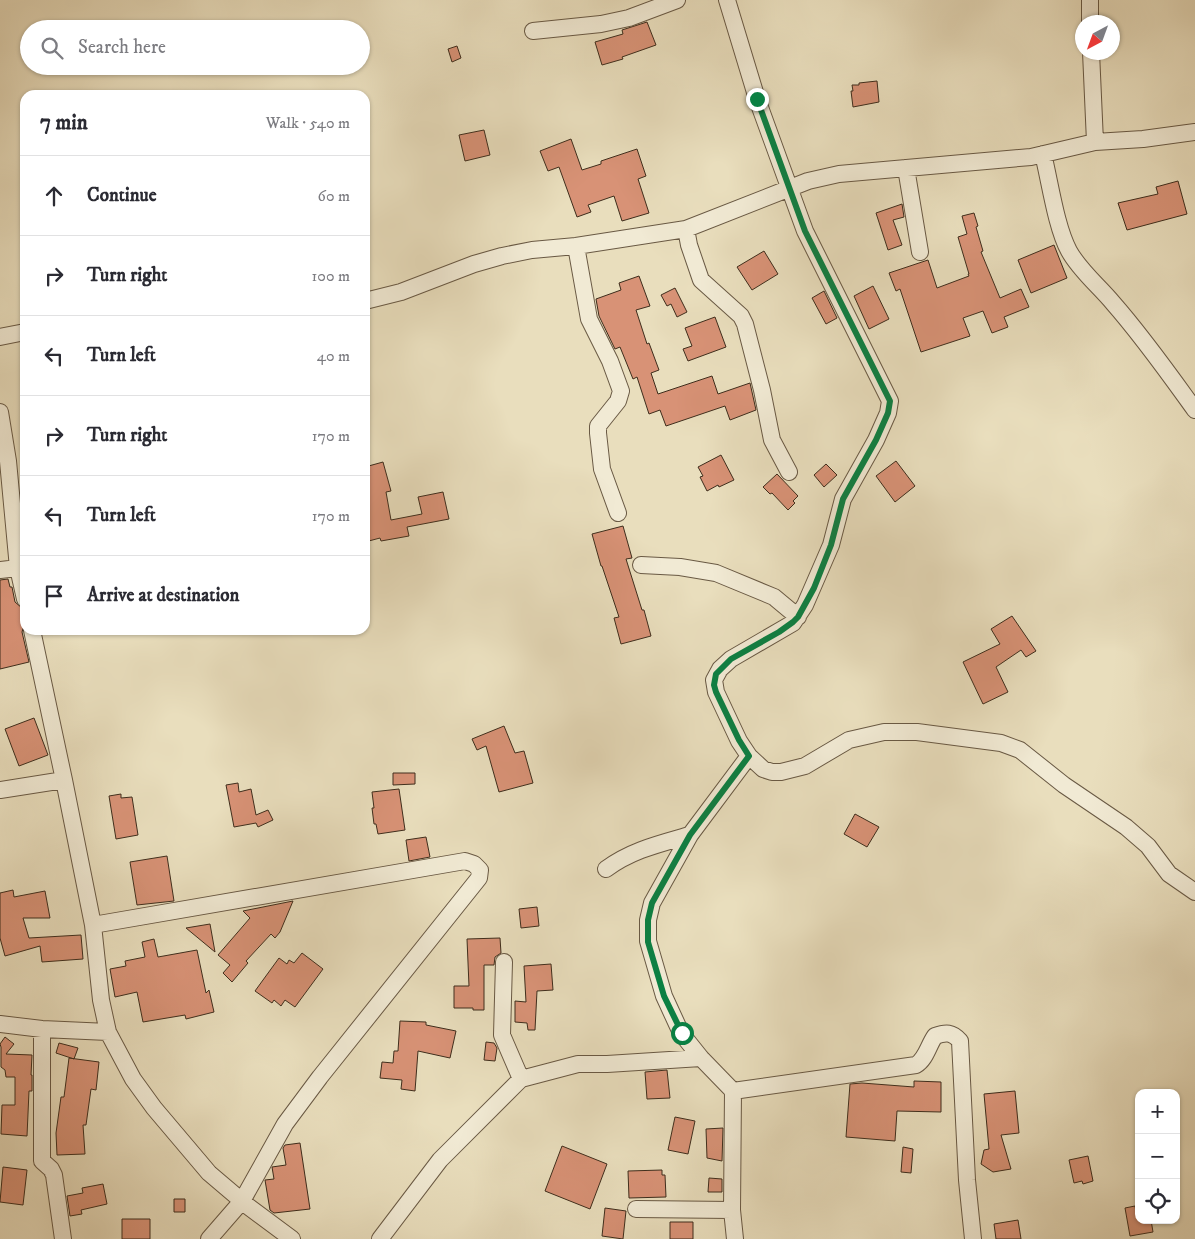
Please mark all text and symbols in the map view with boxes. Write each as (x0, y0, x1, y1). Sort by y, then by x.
north arrow (1075, 15, 1120, 60)
search box (20, 20, 370, 75)
icon: search (38, 34, 66, 62)
text: Search here (78, 36, 166, 59)
route end (746, 88, 769, 111)
text: 7 min (40, 110, 88, 136)
text: Walk · 540 m (266, 113, 350, 133)
icon: ahead (40, 182, 68, 210)
text: Continue (87, 184, 157, 207)
text: 60 m (318, 186, 350, 206)
icon: right (40, 262, 68, 290)
text: Turn right (87, 264, 167, 287)
text: 100 m (312, 266, 350, 286)
icon: left (40, 342, 68, 370)
text: Turn left (87, 344, 156, 367)
text: 40 m (317, 346, 350, 366)
icon: right (40, 422, 68, 450)
text: Turn right (87, 424, 167, 447)
text: 170 m (312, 426, 350, 446)
icon: left (40, 502, 68, 530)
text: Turn left (87, 504, 156, 527)
text: 170 m (312, 506, 350, 526)
icon: arrive (40, 582, 68, 610)
text: Arrive at destination (87, 584, 239, 607)
route start (671, 1022, 694, 1045)
map controls (1135, 1089, 1180, 1224)
button: + (1135, 1089, 1180, 1134)
button: − (1135, 1134, 1180, 1179)
button: locate (1135, 1179, 1180, 1224)

